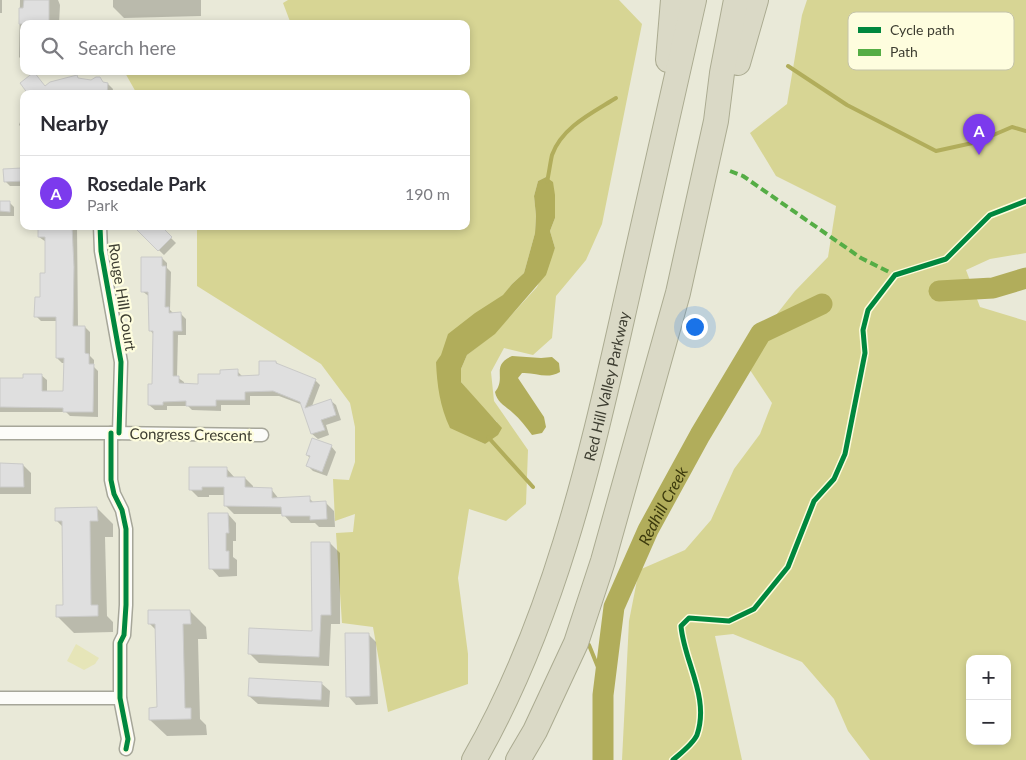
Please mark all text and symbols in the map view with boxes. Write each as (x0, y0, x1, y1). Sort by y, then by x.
legend (848, 12, 1014, 70)
search box (20, 20, 470, 75)
text: Cycle path (890, 21, 955, 38)
icon: search (38, 34, 66, 62)
text: Search here (78, 36, 176, 59)
text: Path (890, 43, 918, 60)
text: Nearby (40, 110, 108, 135)
pin: A (963, 114, 995, 155)
text: Rosedale Park (87, 172, 206, 195)
text: A (50, 184, 62, 203)
text: 190 m (405, 184, 450, 203)
text: Park (87, 195, 118, 214)
street label: Rouge Hill Court (106, 242, 140, 353)
street label: Red Hill Valley Parkway (580, 309, 633, 463)
your location (682, 314, 708, 340)
street label: Congress Crescent (130, 424, 253, 444)
water label: Redhill Creek (633, 463, 691, 547)
map controls (966, 655, 1011, 745)
button: + (966, 655, 1011, 700)
button: − (966, 700, 1011, 745)

